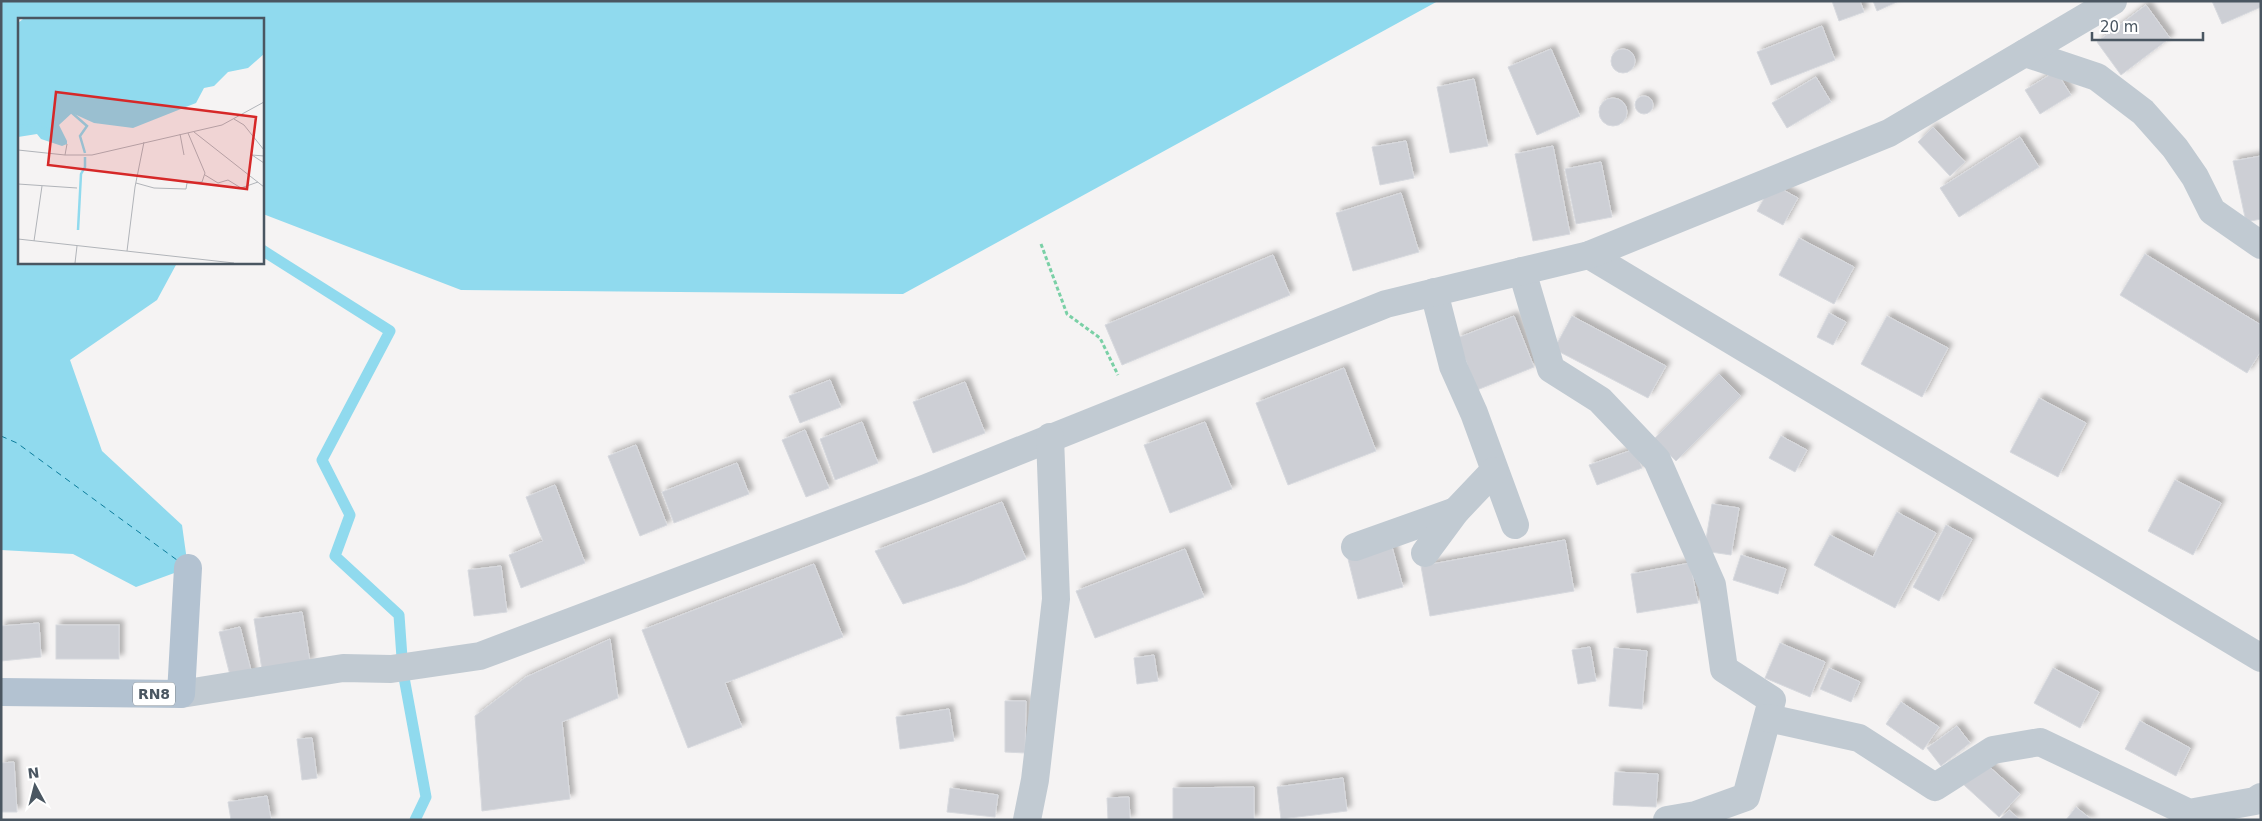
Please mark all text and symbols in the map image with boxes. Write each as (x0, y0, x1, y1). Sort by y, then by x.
scale bar (2092, 10, 2203, 42)
inset map (18, 18, 264, 264)
text: 20 m (2100, 18, 2138, 36)
road number: RN8 (133, 682, 175, 706)
north arrow (10, 761, 60, 811)
text: N (27, 764, 40, 782)

